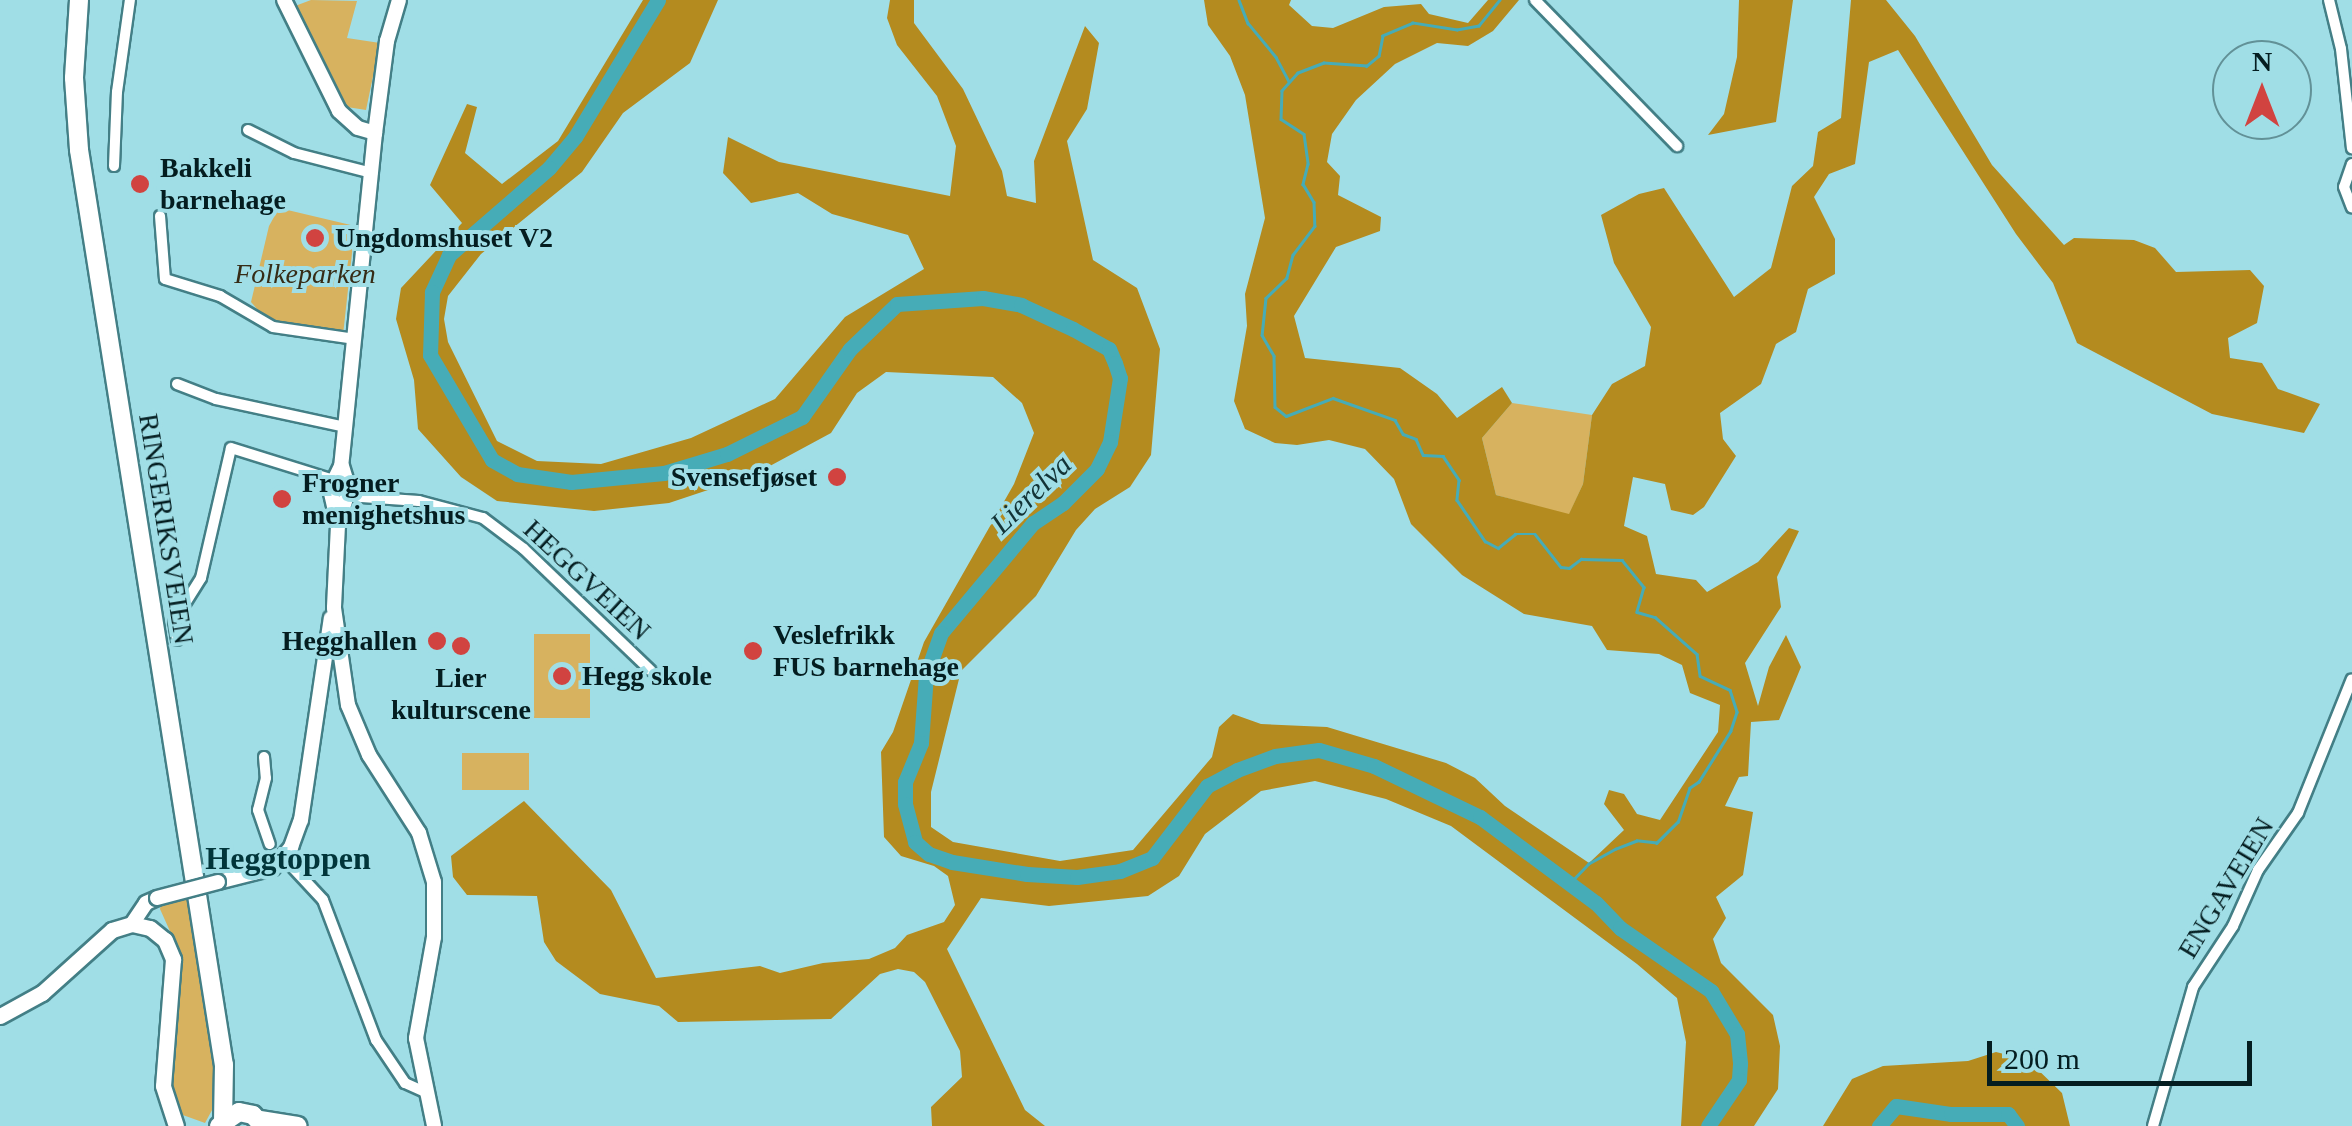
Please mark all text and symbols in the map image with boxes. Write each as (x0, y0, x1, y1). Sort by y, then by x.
north arrow (2212, 40, 2312, 140)
text: N (2252, 46, 2272, 77)
place label: Bakkeli barnehage (160, 151, 286, 217)
marker: Bakkeli barnehage (129, 173, 151, 195)
place label: Ungdomshuset V2 (335, 221, 554, 255)
marker: Ungdomshuset V2 (304, 227, 326, 249)
park label: Folkeparken (234, 257, 376, 291)
street label: RINGERIKSVEIEN (131, 411, 201, 647)
water label: Lierelva (983, 447, 1079, 541)
place label: Svensefjøset (671, 460, 817, 494)
place label: Frogner menighetshus (302, 466, 465, 532)
marker: Svensefjøset (826, 466, 848, 488)
marker: Frogner menighetshus (271, 488, 293, 510)
street label: HEGGVEIEN (516, 513, 658, 647)
place label: Veslefrikk FUS barnehage (773, 618, 959, 684)
place label: Hegghallen (282, 624, 417, 658)
marker: Hegghallen (426, 630, 448, 652)
marker: Lier kulturscene (450, 635, 472, 657)
marker: Veslefrikk FUS barnehage (742, 640, 764, 662)
place label: Hegg skole (582, 659, 712, 693)
place label: Lier kulturscene (391, 661, 531, 727)
marker: Hegg skole (551, 665, 573, 687)
street label: ENGAVEIEN (2171, 812, 2281, 964)
district label: Heggtoppen (205, 839, 371, 877)
scale bar (1992, 1021, 2257, 1083)
text: 200 m (2004, 1042, 2080, 1075)

